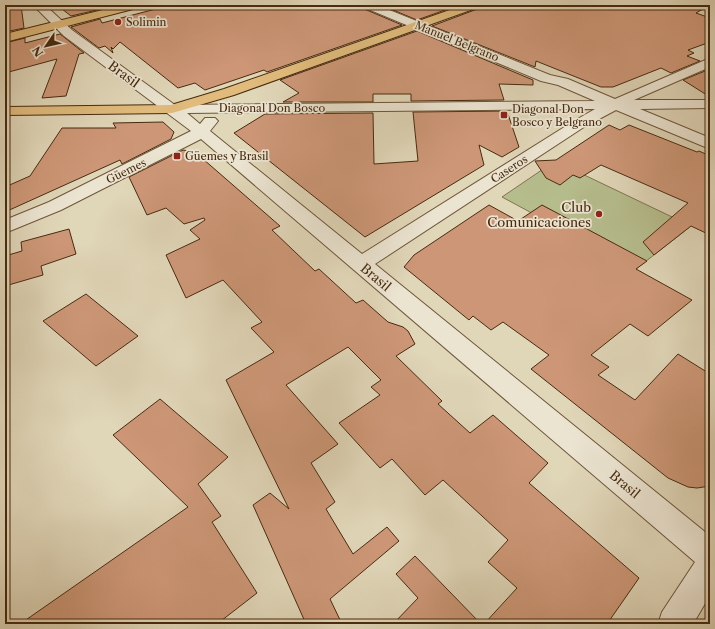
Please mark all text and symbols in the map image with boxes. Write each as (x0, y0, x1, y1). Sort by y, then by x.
place label: Solimin (126, 15, 167, 29)
marker: Solimin (113, 17, 123, 27)
street label: Manuel Belgrano (413, 18, 501, 64)
north arrow (26, 26, 66, 66)
text: N (29, 43, 46, 59)
street label: Brasil (105, 57, 143, 91)
street label: Diagonal Don Bosco (219, 101, 326, 115)
place label: Diagonal Don Bosco y Belgrano (512, 102, 602, 129)
marker: Diagonal Don Bosco y Belgrano (499, 110, 509, 120)
place label: Güemes y Brasil (185, 149, 269, 163)
marker: Güemes y Brasil (172, 151, 182, 161)
street label: Caseros (488, 152, 530, 186)
street label: Güemes (104, 155, 148, 187)
place label: Club Comunicaciones (487, 199, 591, 230)
marker: Club Comunicaciones (594, 209, 604, 219)
street label: Brasil (358, 260, 395, 294)
street label: Brasil (607, 467, 644, 501)

